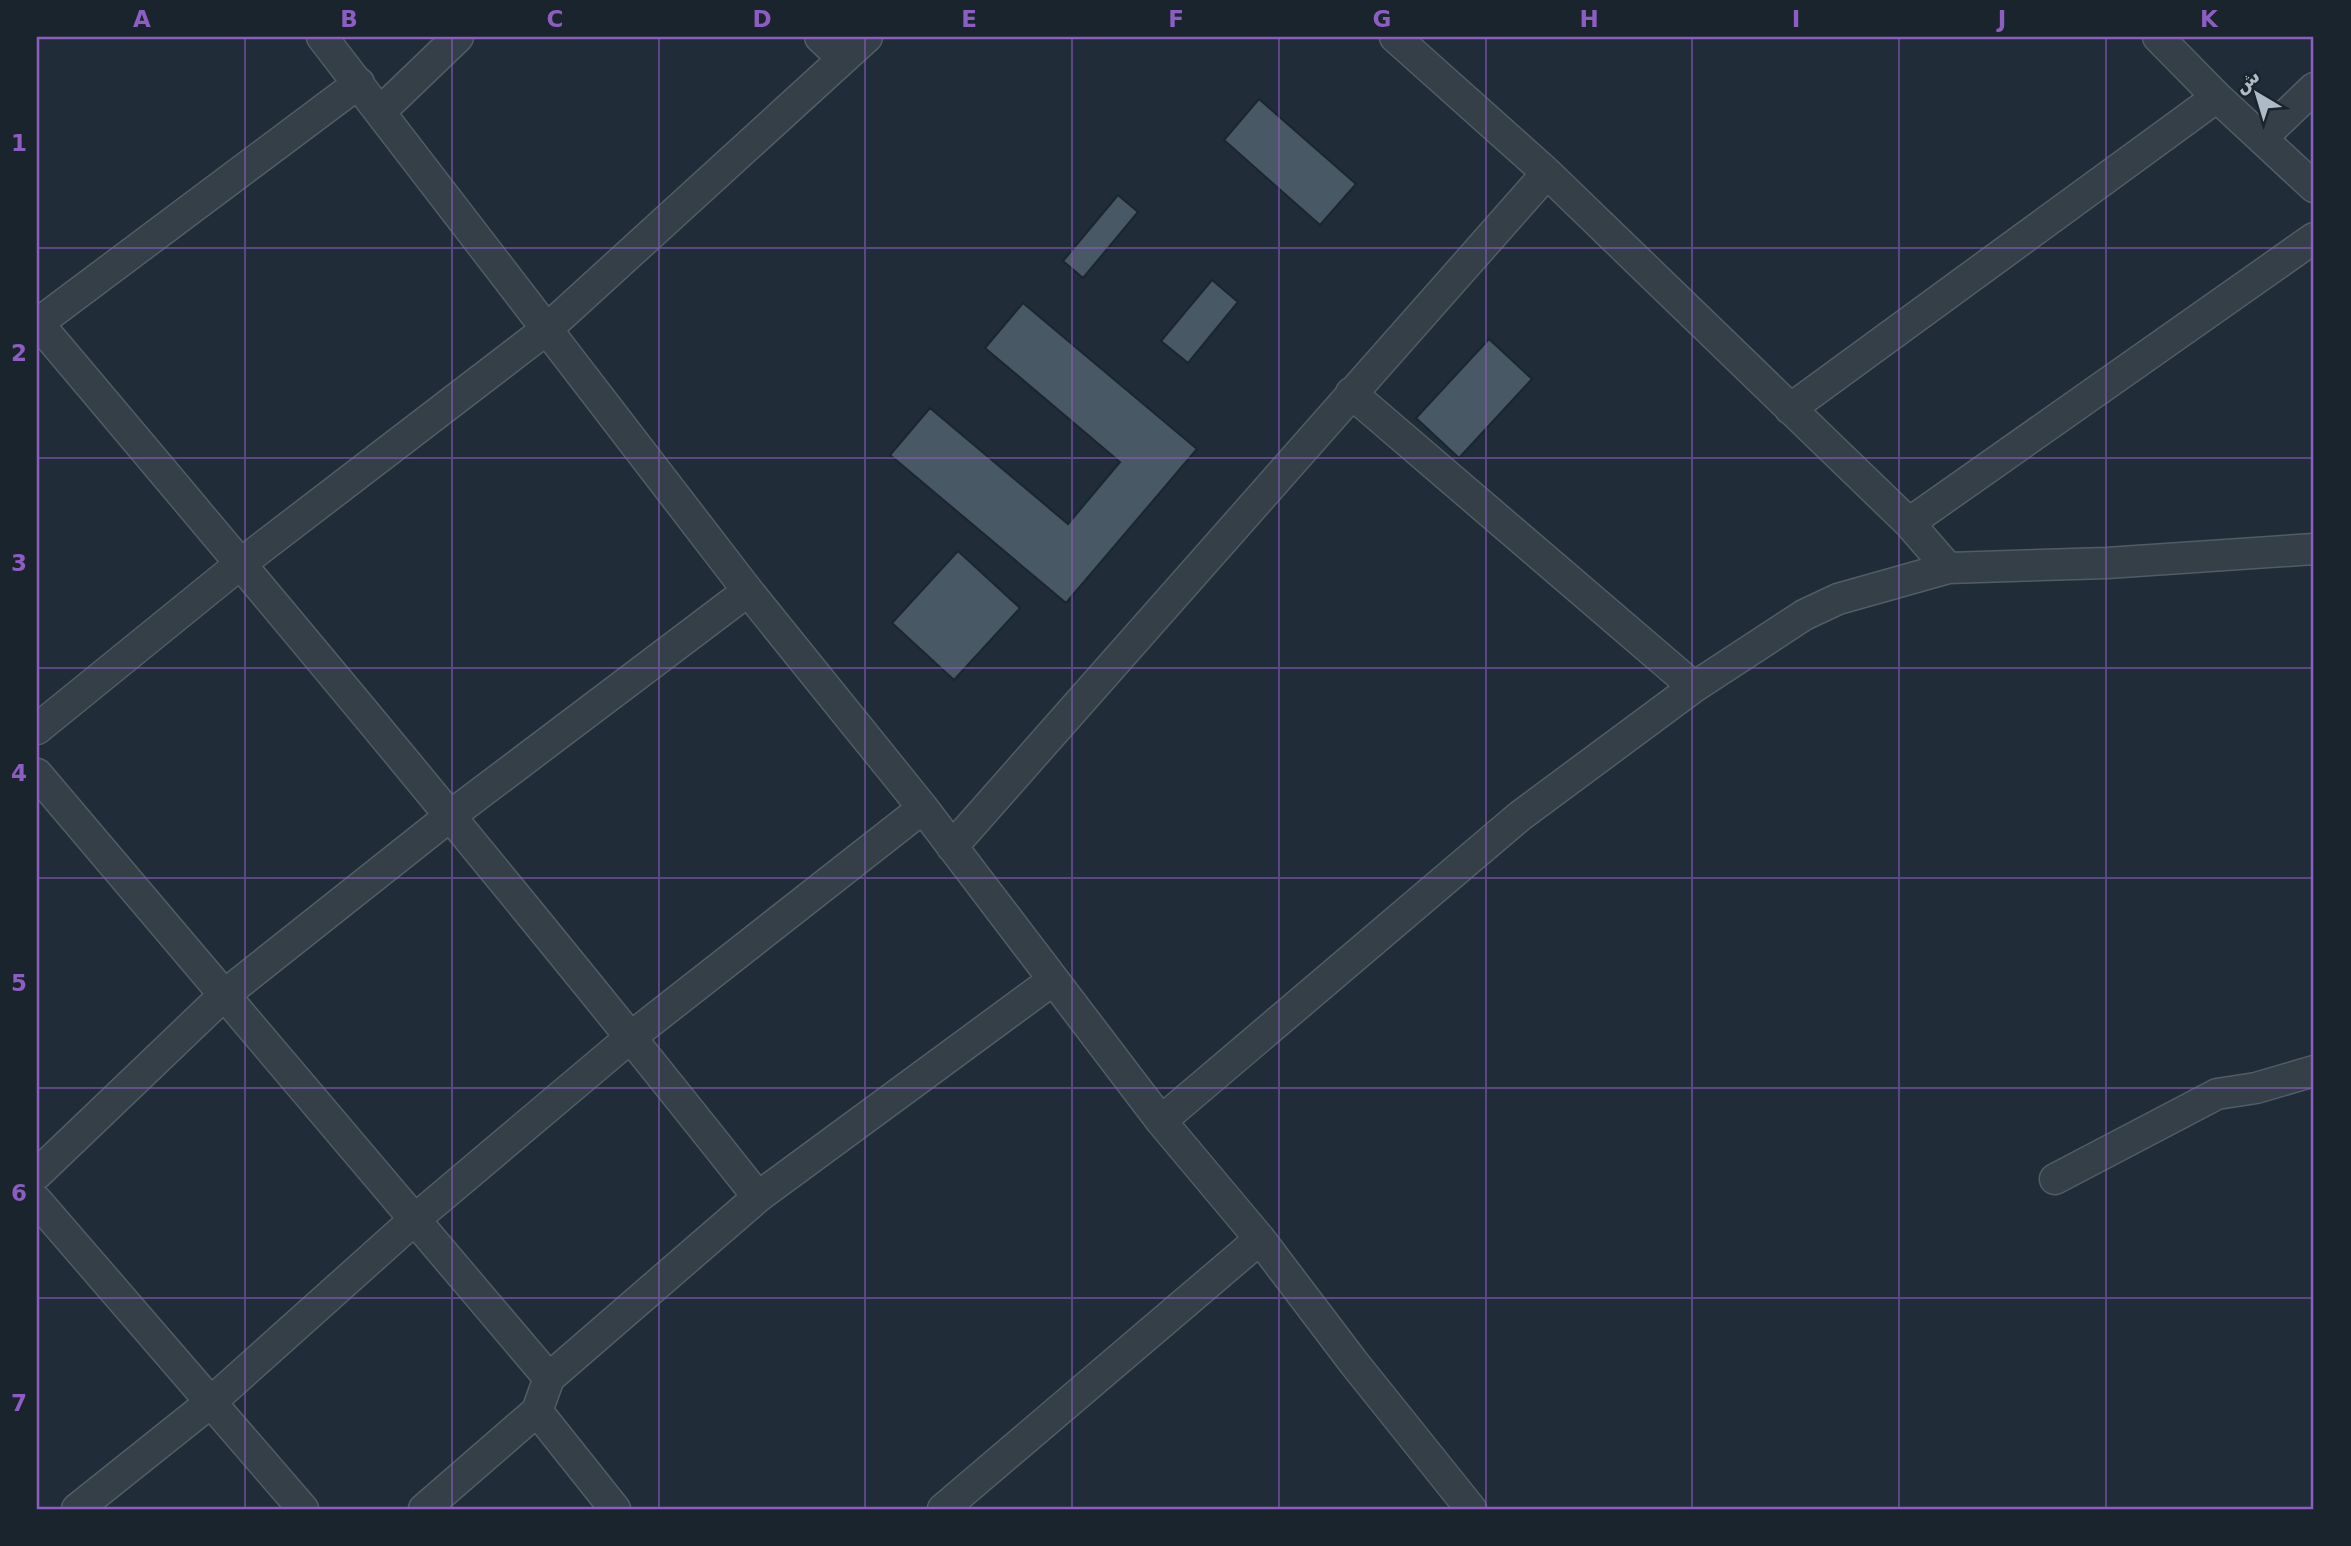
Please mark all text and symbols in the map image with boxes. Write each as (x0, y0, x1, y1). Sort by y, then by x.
text: A (133, 6, 151, 32)
text: B (340, 6, 358, 32)
text: C (547, 6, 563, 32)
text: D (752, 6, 772, 32)
text: E (961, 6, 977, 32)
text: F (1168, 6, 1184, 32)
text: G (1373, 6, 1391, 32)
text: H (1579, 6, 1599, 32)
text: I (1792, 6, 1800, 32)
text: J (1996, 6, 2006, 32)
text: K (2200, 6, 2219, 32)
north arrow (2222, 60, 2292, 130)
text: ش (2229, 64, 2264, 98)
text: 1 (11, 130, 27, 156)
text: 2 (11, 340, 27, 366)
text: 3 (11, 550, 27, 576)
text: 4 (11, 760, 27, 786)
text: 5 (11, 970, 27, 996)
text: 6 (11, 1180, 27, 1206)
text: 7 (11, 1390, 27, 1416)

